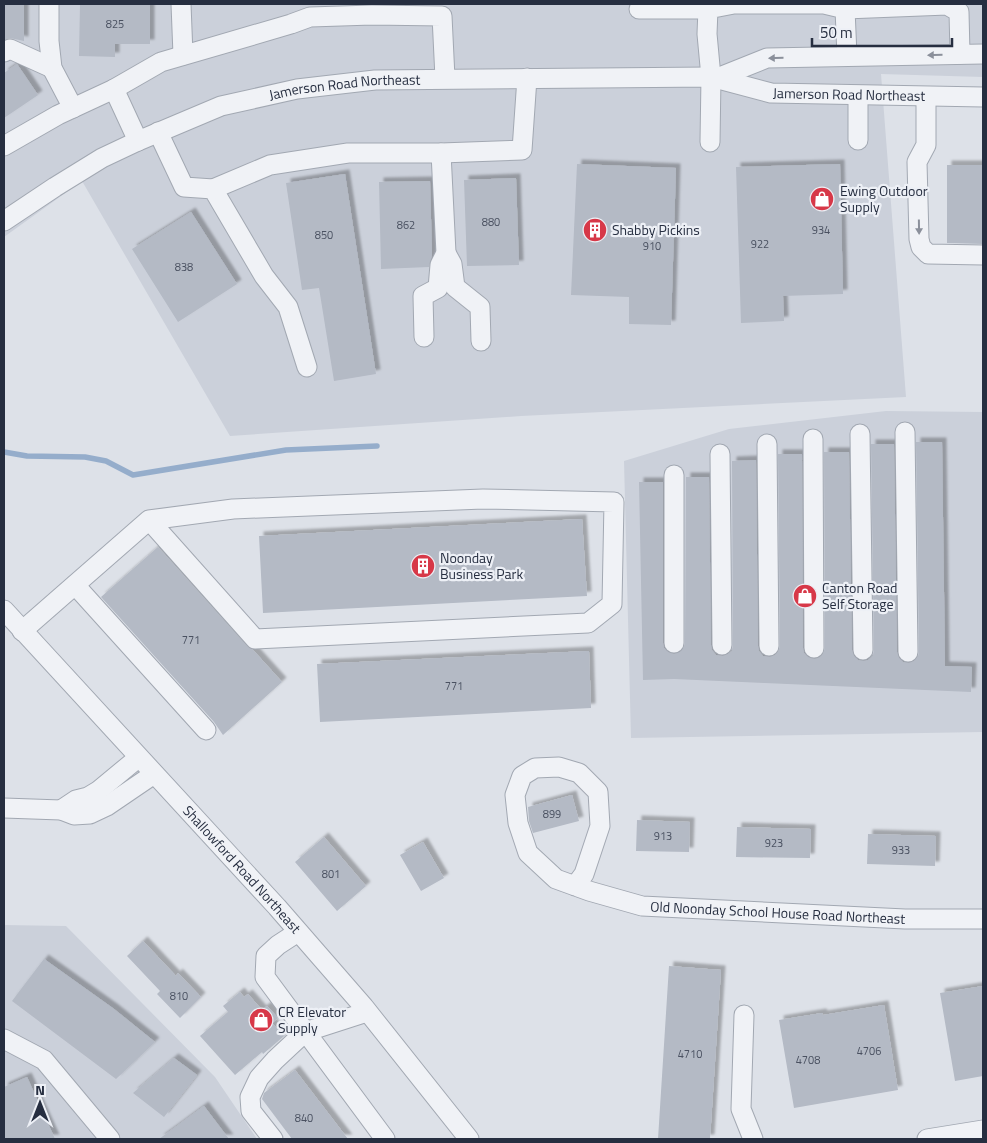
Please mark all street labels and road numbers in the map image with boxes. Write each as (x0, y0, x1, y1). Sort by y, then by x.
street label: Jamerson Road Northeast (267, 69, 421, 105)
street label: Jamerson Road Northeast (773, 82, 926, 106)
street label: Shallowford Road Northeast (178, 800, 306, 938)
street label: Old Noonday School House Road Northeast (650, 895, 906, 929)

